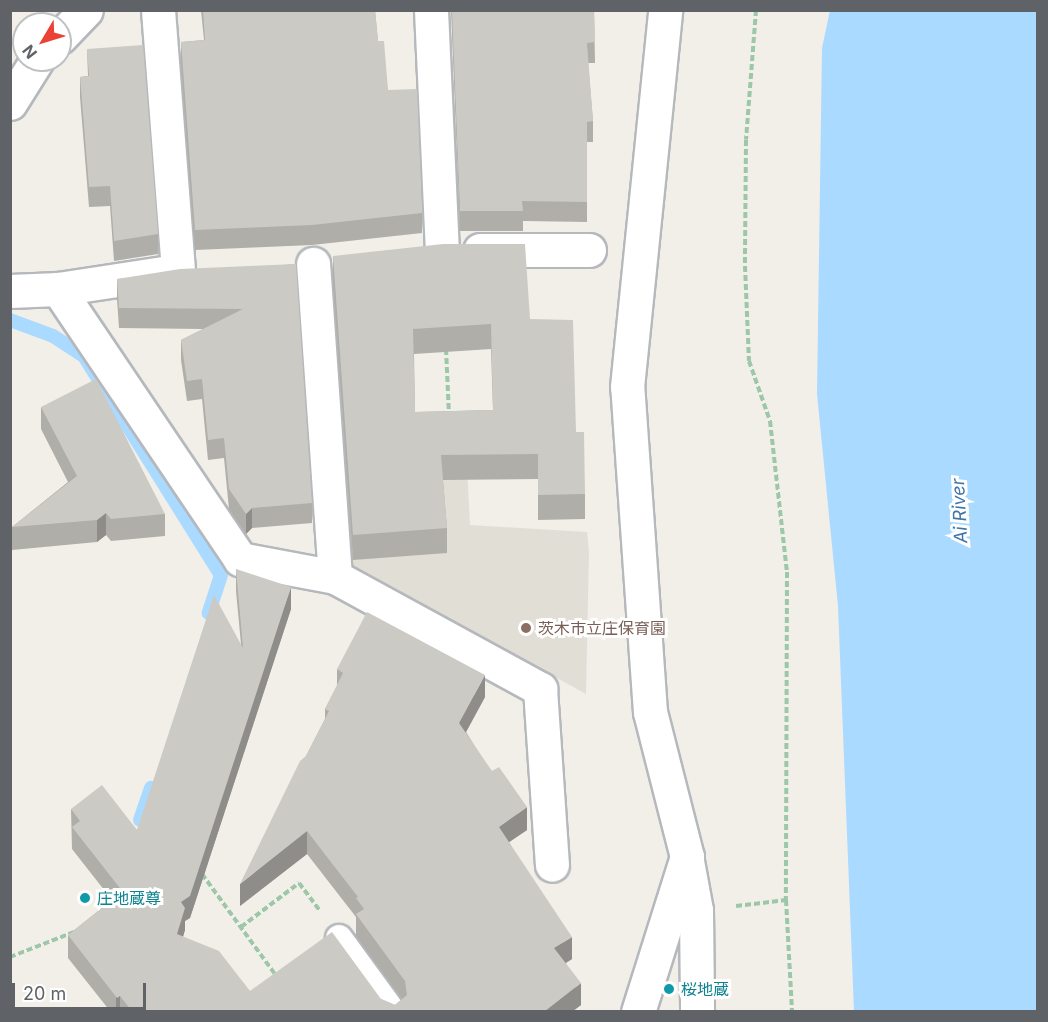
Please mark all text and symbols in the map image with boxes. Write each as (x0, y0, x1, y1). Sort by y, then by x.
north arrow (12, 12, 72, 72)
text: N (18, 41, 41, 63)
water label: Ai River (948, 478, 972, 544)
place label: 茨木市立庄保育園 (538, 618, 666, 638)
marker: 茨木市立庄保育園 (519, 621, 533, 635)
place label: 庄地蔵尊 (97, 888, 161, 908)
marker: 庄地蔵尊 (78, 891, 92, 905)
scale bar (15, 971, 148, 1009)
place label: 桜地蔵 (681, 979, 729, 999)
marker: 桜地蔵 (662, 982, 676, 996)
text: 20 m (23, 983, 66, 1004)

